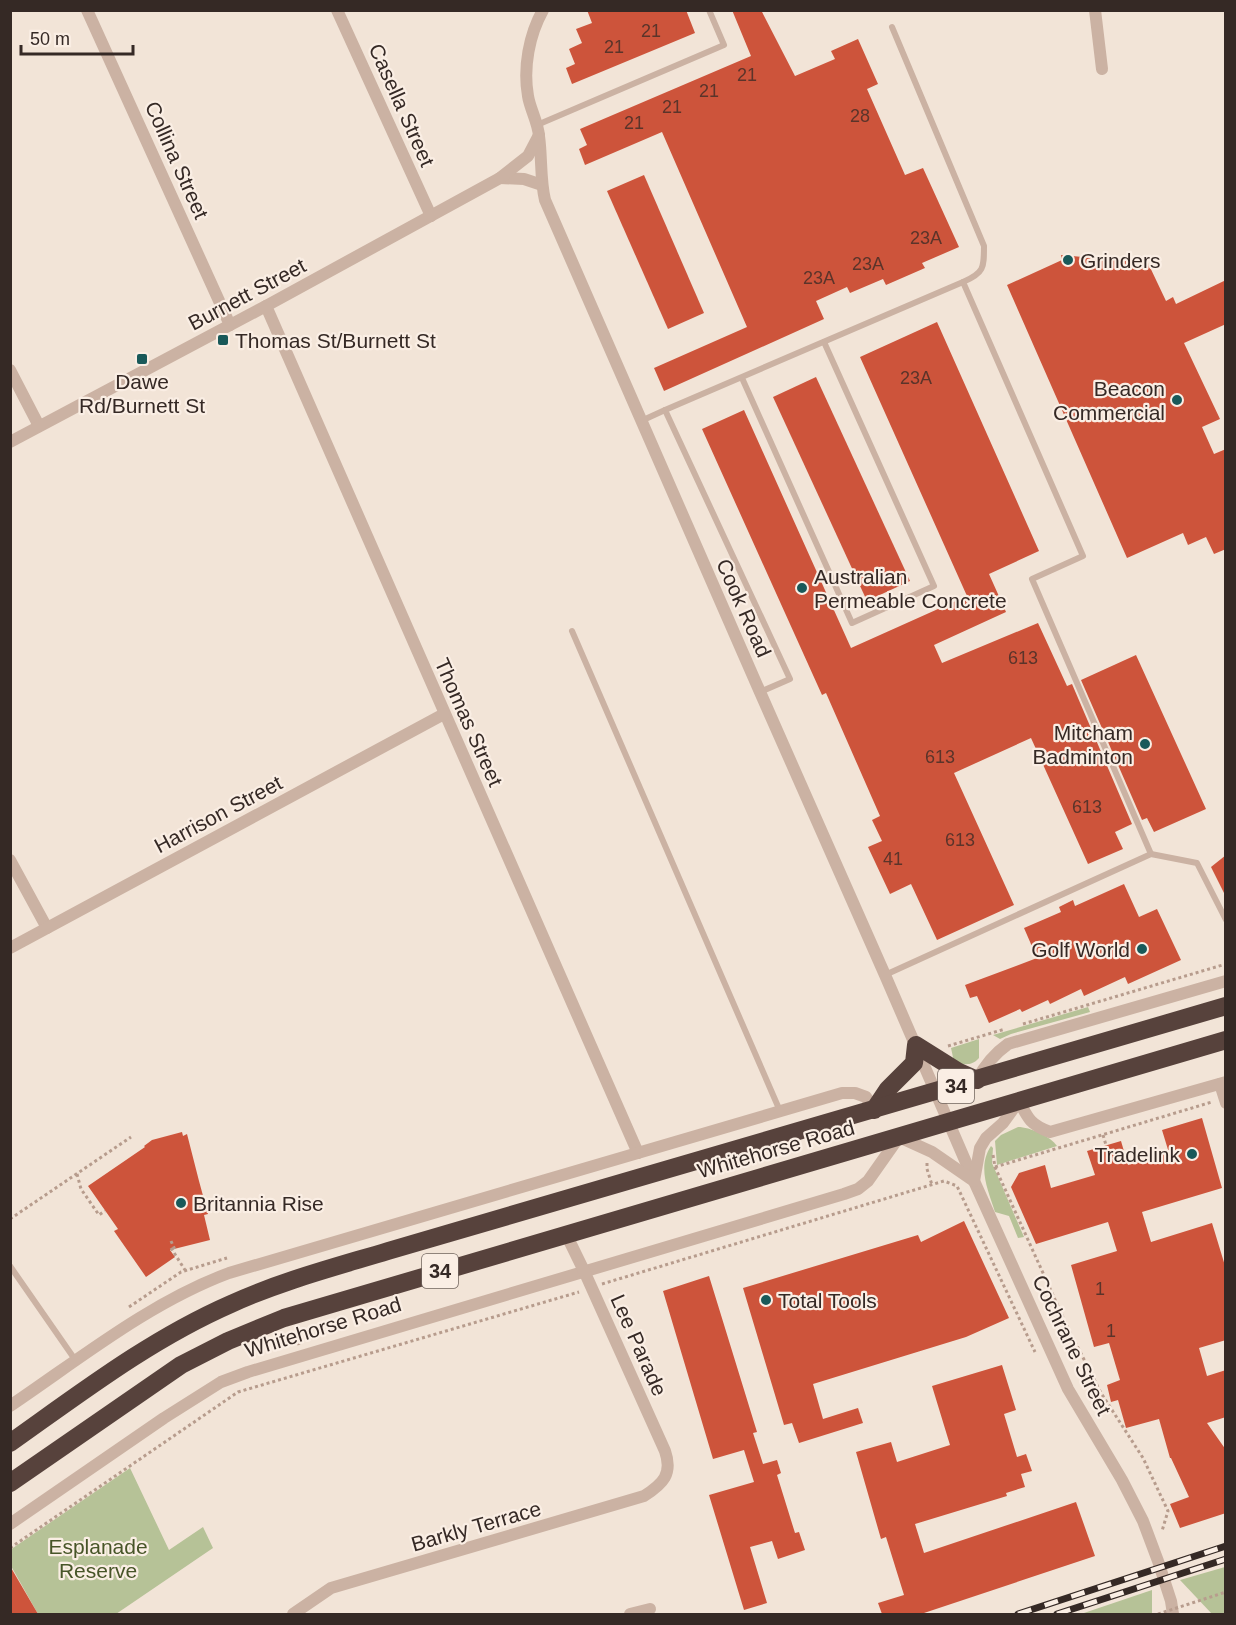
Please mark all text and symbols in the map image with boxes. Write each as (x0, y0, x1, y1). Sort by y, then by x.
scale bar (21, 18, 134, 56)
house number: 21 (641, 21, 661, 41)
text: 50 m (30, 29, 70, 49)
house number: 21 (604, 37, 624, 57)
street label: Casella Street (365, 40, 439, 170)
house number: 21 (737, 65, 757, 85)
house number: 21 (699, 81, 719, 101)
house number: 21 (662, 97, 682, 117)
street label: Collina Street (141, 98, 213, 222)
house number: 28 (850, 106, 870, 126)
house number: 21 (624, 113, 644, 133)
house number: 23A (910, 228, 942, 248)
place label: Grinders (1080, 249, 1161, 272)
street label: Burnett Street (184, 253, 310, 335)
marker: Grinders (1061, 253, 1075, 267)
house number: 23A (852, 254, 884, 274)
house number: 23A (803, 268, 835, 288)
place label: Thomas St/Burnett St (235, 329, 436, 352)
marker: Thomas St/Burnett St (216, 333, 230, 347)
marker: Dawe Rd/Burnett St (135, 352, 149, 366)
house number: 23A (900, 368, 932, 388)
place label: Dawe Rd/Burnett St (79, 370, 205, 417)
place label: Beacon Commercial (1053, 377, 1165, 424)
marker: Beacon Commercial (1170, 393, 1184, 407)
street label: Cook Road (712, 555, 776, 661)
place label: Australian Permeable Concrete (814, 565, 1007, 612)
marker: Australian Permeable Concrete (795, 581, 809, 595)
house number: 613 (1008, 648, 1038, 668)
street label: Thomas Street (430, 654, 508, 790)
place label: Mitcham Badminton (1033, 721, 1133, 768)
marker: Mitcham Badminton (1138, 737, 1152, 751)
house number: 613 (925, 747, 955, 767)
street label: Harrison Street (150, 771, 286, 857)
house number: 613 (1072, 797, 1102, 817)
house number: 613 (945, 830, 975, 850)
house number: 41 (883, 849, 903, 869)
place label: Golf World (1031, 938, 1130, 961)
marker: Golf World (1135, 942, 1149, 956)
road number: 34 (938, 1069, 974, 1103)
street label: Whitehorse Road (695, 1116, 857, 1182)
place label: Tradelink (1094, 1143, 1180, 1166)
marker: Tradelink (1185, 1147, 1199, 1161)
place label: Britannia Rise (193, 1192, 324, 1215)
marker: Britannia Rise (174, 1196, 188, 1210)
road number: 34 (422, 1254, 458, 1288)
street label: Cochrane Street (1028, 1271, 1116, 1419)
house number: 1 (1095, 1279, 1105, 1299)
place label: Total Tools (778, 1289, 877, 1312)
street label: Lee Parade (606, 1291, 672, 1399)
street label: Whitehorse Road (242, 1292, 404, 1362)
marker: Total Tools (759, 1293, 773, 1307)
house number: 1 (1106, 1321, 1116, 1341)
street label: Barkly Terrace (409, 1497, 543, 1555)
park label: Esplanade Reserve (48, 1535, 148, 1582)

